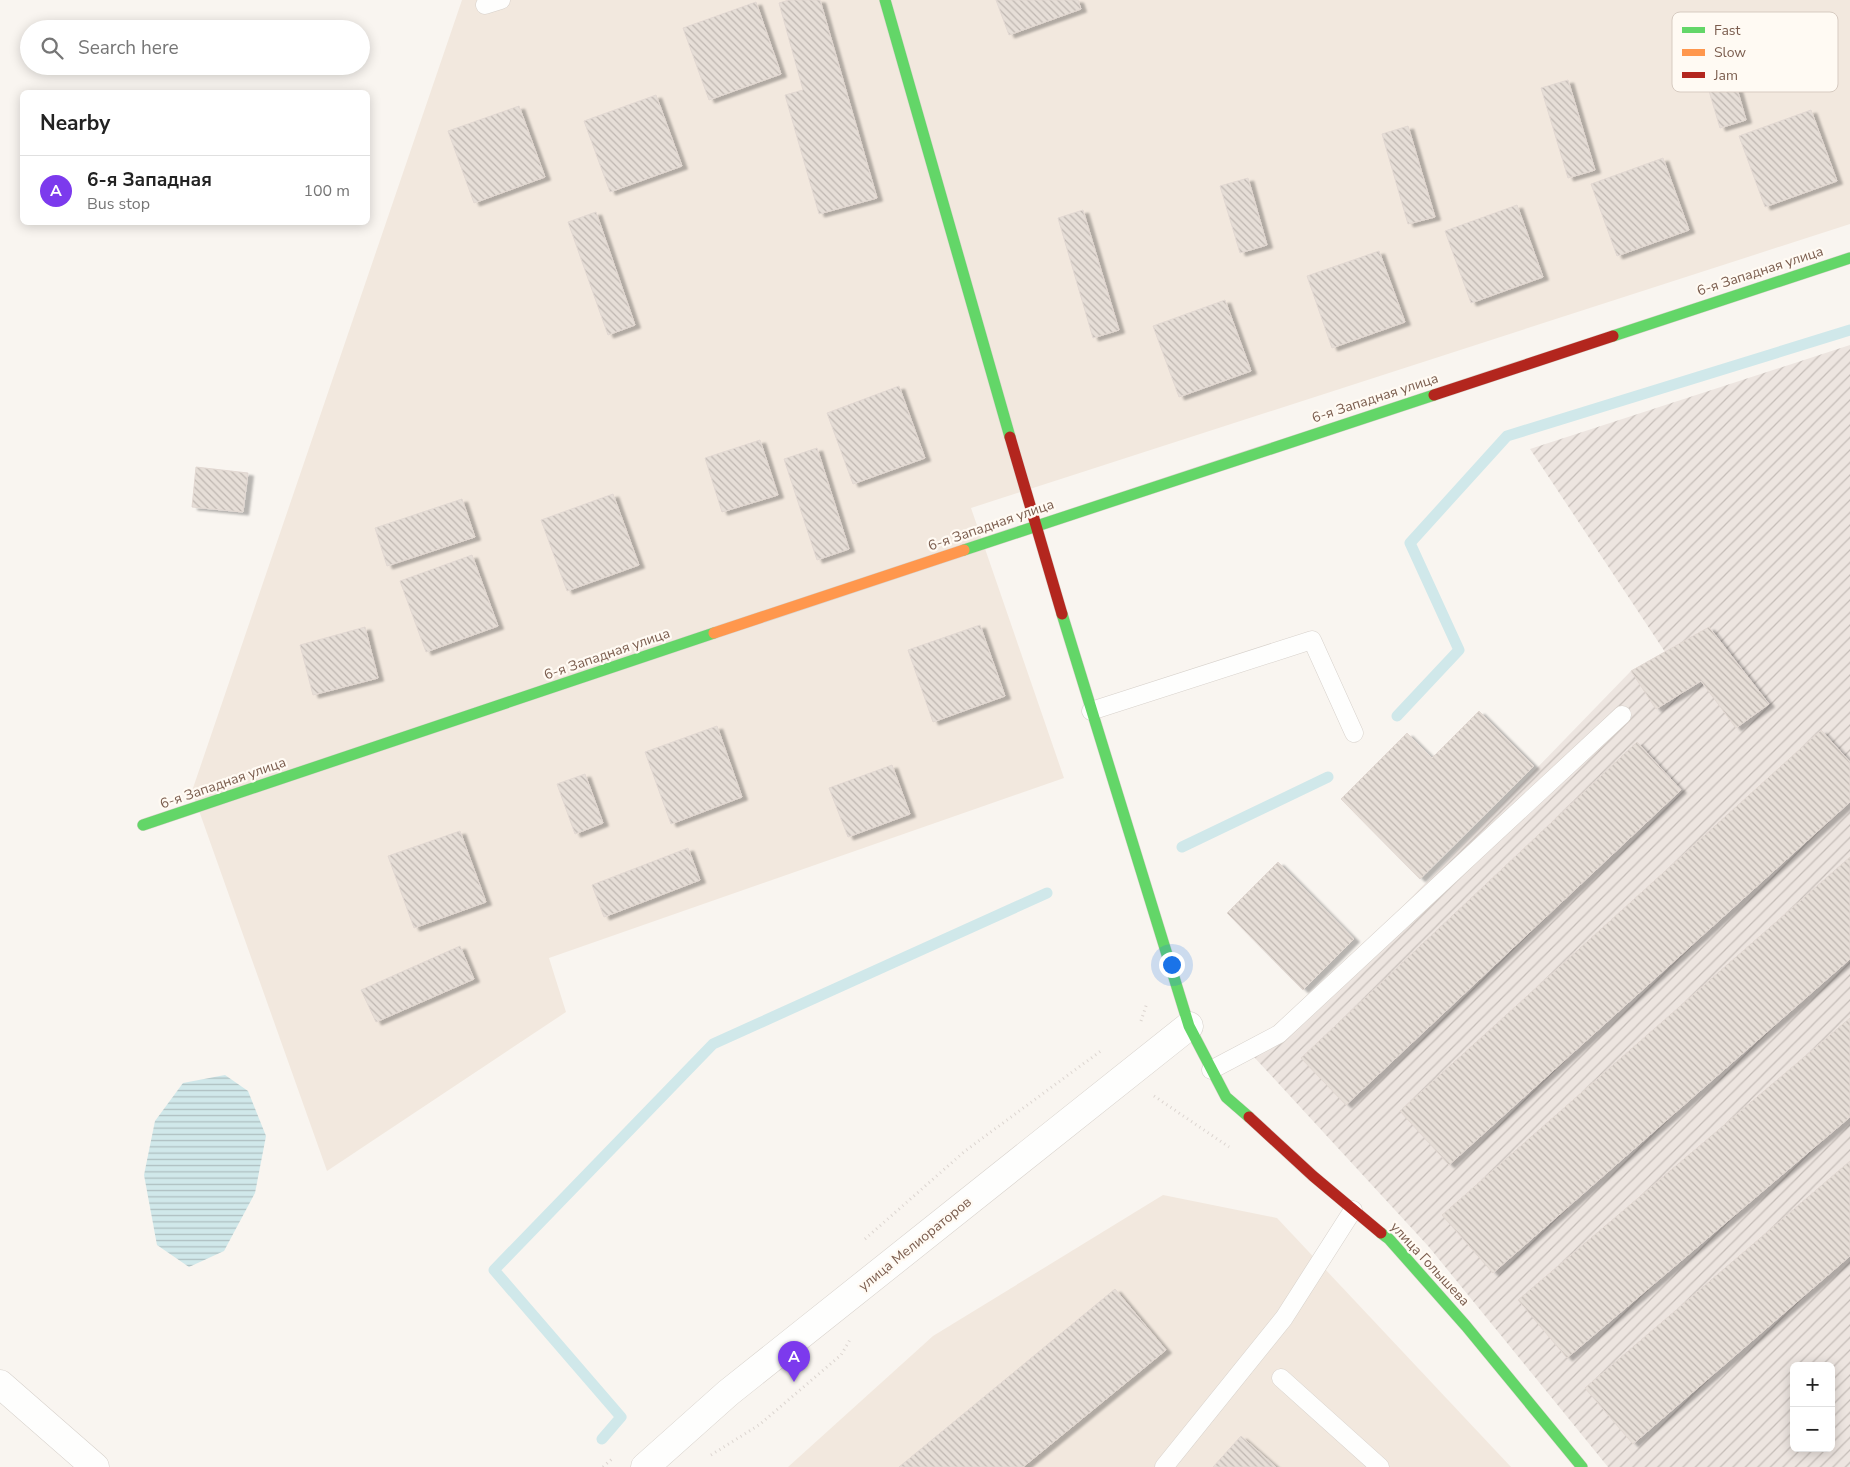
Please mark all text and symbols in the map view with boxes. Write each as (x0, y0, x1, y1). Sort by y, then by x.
legend (1672, 12, 1838, 92)
search box (20, 20, 370, 75)
text: Fast (1714, 21, 1740, 40)
icon: search (38, 34, 66, 62)
text: Search here (78, 35, 179, 61)
text: Slow (1714, 43, 1746, 62)
text: Jam (1713, 66, 1738, 85)
text: Nearby (40, 109, 110, 137)
text: 6-я Западная (87, 167, 212, 193)
text: A (50, 180, 62, 202)
text: 100 m (303, 180, 350, 202)
text: Bus stop (87, 193, 150, 215)
street label: 6-я Западная улица (1694, 242, 1826, 300)
street label: 6-я Западная улица (1309, 369, 1441, 427)
street label: 6-я Западная улица (926, 495, 1056, 555)
street label: 6-я Западная улица (542, 624, 672, 684)
street label: 6-я Западная улица (158, 753, 288, 813)
your location (1159, 952, 1185, 978)
street label: улица Мелиораторов (855, 1192, 976, 1295)
street label: улица Голышева (1386, 1218, 1474, 1310)
pin: A (778, 1341, 810, 1382)
map controls (1790, 1362, 1835, 1452)
button: + (1790, 1362, 1835, 1407)
button: − (1790, 1407, 1835, 1452)

